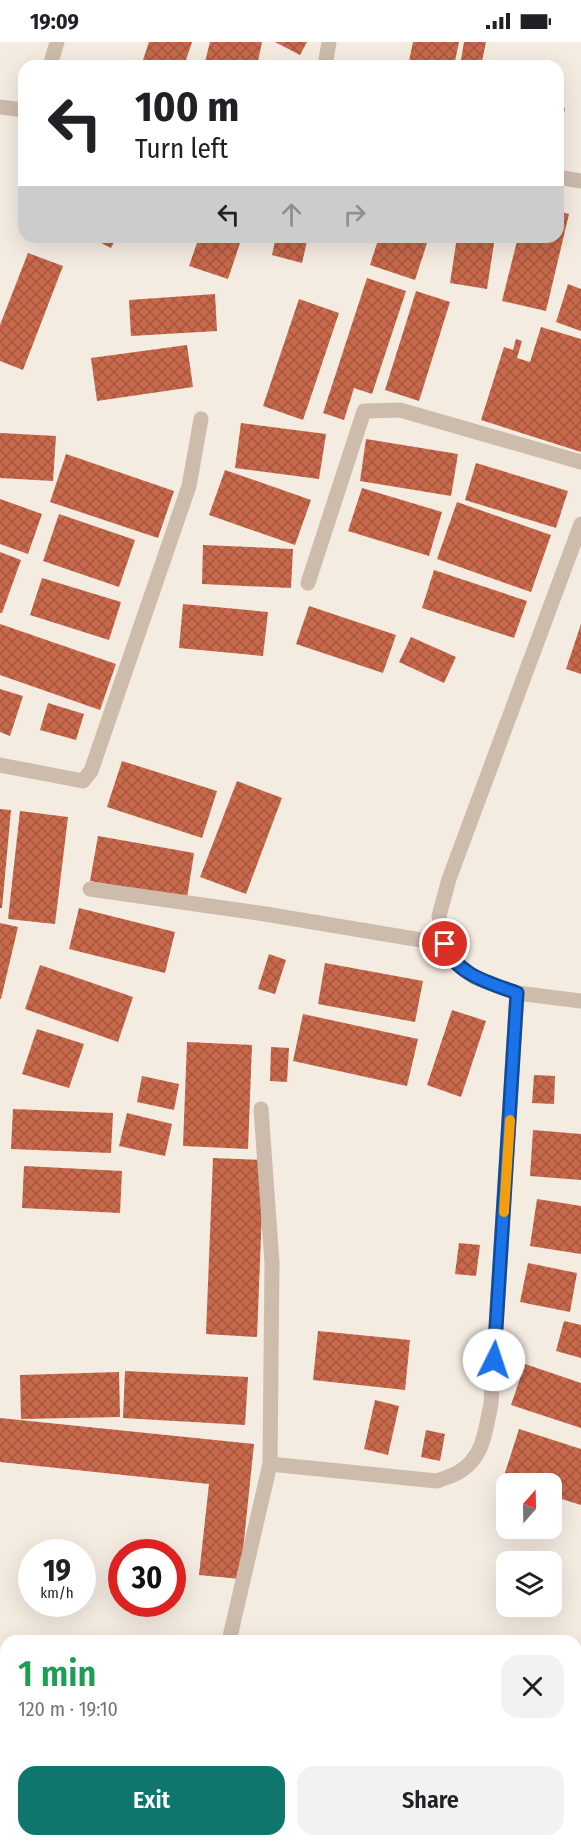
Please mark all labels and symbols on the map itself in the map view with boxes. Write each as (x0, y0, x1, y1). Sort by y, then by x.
pin (419, 918, 470, 969)
position arrow (462, 1328, 526, 1392)
north arrow (496, 1473, 562, 1539)
speed limit sign: 30 (108, 1539, 186, 1617)

